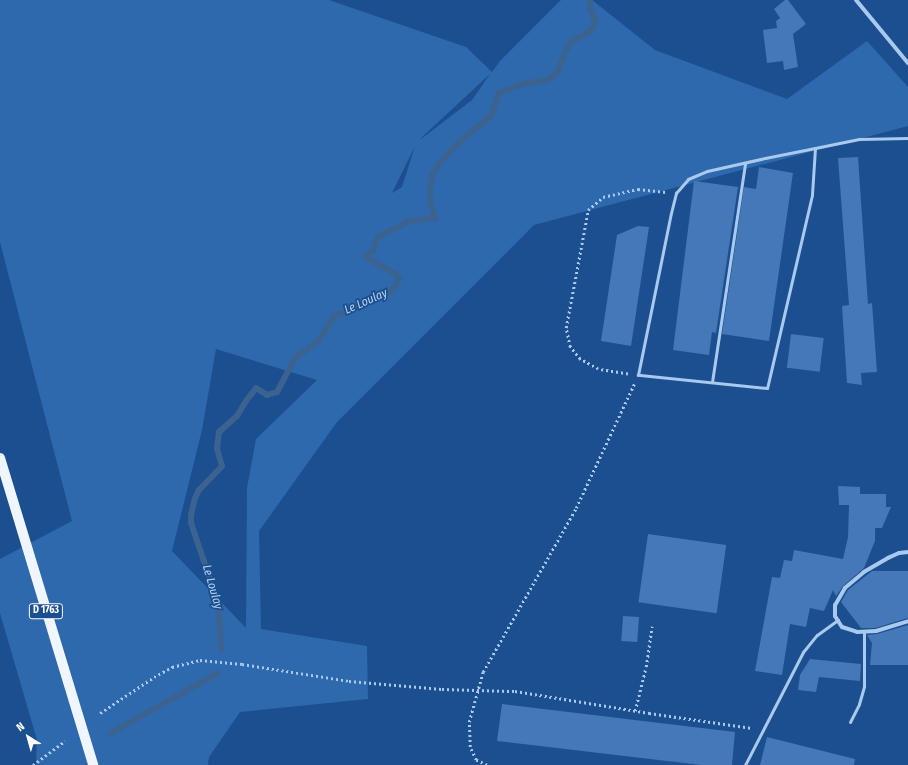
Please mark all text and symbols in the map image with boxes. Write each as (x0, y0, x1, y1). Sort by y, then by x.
water label: Le Loulay (342, 286, 390, 318)
water label: Le Loulay (199, 563, 225, 611)
road number: D 1763 (28, 603, 64, 619)
north arrow (8, 717, 48, 757)
text: N (14, 720, 27, 734)

